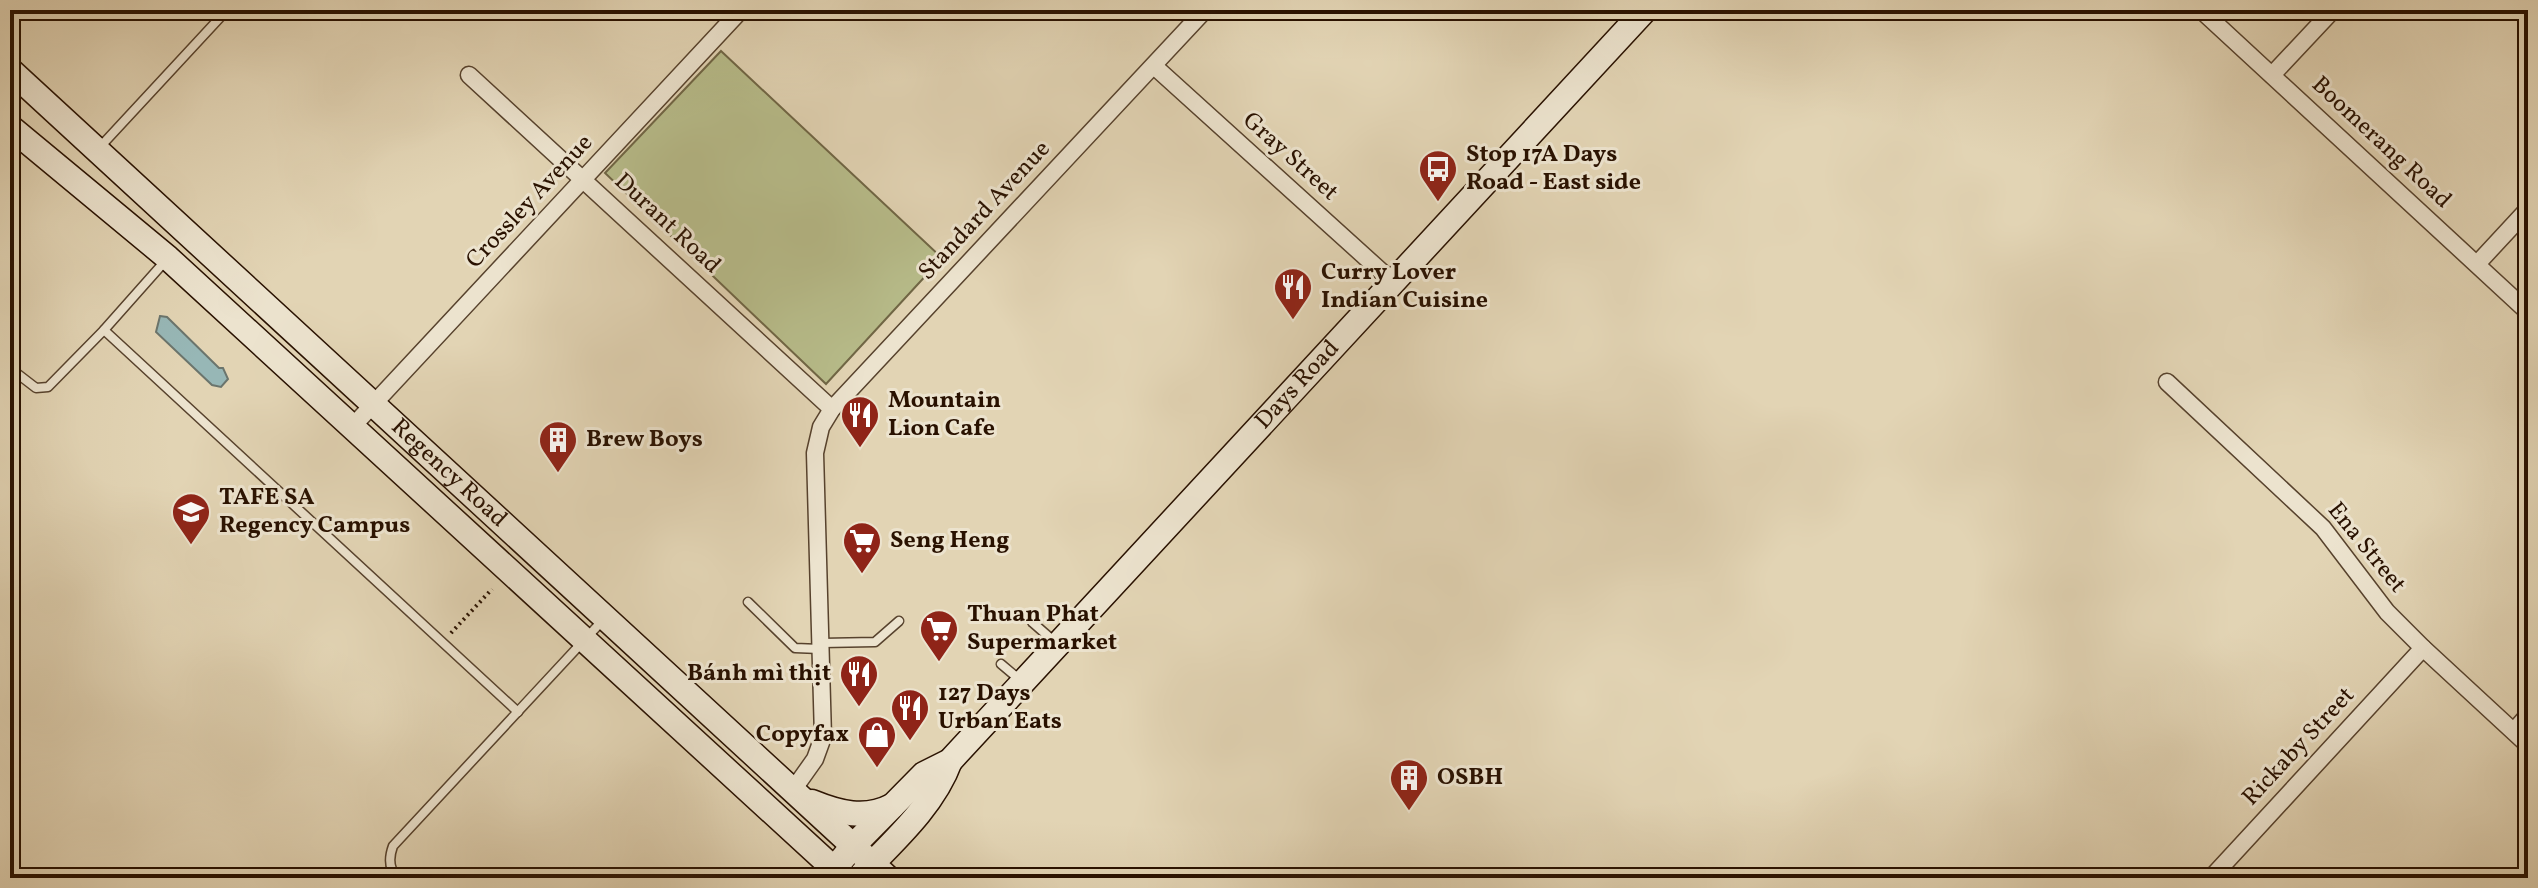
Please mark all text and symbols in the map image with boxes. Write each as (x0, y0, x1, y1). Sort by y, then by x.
street label: Boomerang Road (2303, 69, 2459, 217)
street label: Gray Street (1234, 105, 1346, 209)
street label: Crossley Avenue (459, 127, 601, 277)
street label: Standard Avenue (911, 133, 1059, 289)
place label: Stop 17A Days Road - East side (1466, 138, 1641, 200)
bus stop icon: Stop 17A Days Road - East side (1417, 148, 1459, 203)
street label: Durant Road (606, 166, 728, 282)
place label: Curry Lover Indian Cuisine (1321, 256, 1488, 318)
restaurant icon: Curry Lover Indian Cuisine (1272, 266, 1314, 321)
street label: Days Road (1248, 333, 1348, 438)
place label: Mountain Lion Cafe (888, 384, 1001, 446)
restaurant icon: Mountain Lion Cafe (839, 394, 881, 449)
street label: Regency Road (383, 411, 514, 536)
building icon: Brew Boys (537, 419, 579, 474)
place label: Brew Boys (586, 423, 703, 457)
place label: TAFE SA Regency Campus (219, 481, 410, 543)
school or university icon: TAFE SA Regency Campus (170, 491, 212, 546)
street label: Ena Street (2319, 495, 2413, 601)
supermarket icon: Seng Heng (841, 520, 883, 575)
place label: Seng Heng (890, 524, 1009, 558)
place label: Thuan Phat Supermarket (967, 598, 1117, 660)
supermarket icon: Thuan Phat Supermarket (918, 608, 960, 663)
restaurant icon: Bánh mì thịt (838, 653, 880, 708)
place label: Bánh mì thịt (687, 657, 831, 691)
place label: 127 Days Urban Eats (938, 677, 1062, 739)
street label: Rickaby Street (2235, 680, 2363, 814)
restaurant icon: 127 Days Urban Eats (889, 687, 931, 742)
shop icon: Copyfax (856, 714, 898, 769)
place label: Copyfax (756, 718, 849, 752)
building icon: OSBH (1388, 757, 1430, 812)
place label: OSBH (1437, 761, 1503, 795)

